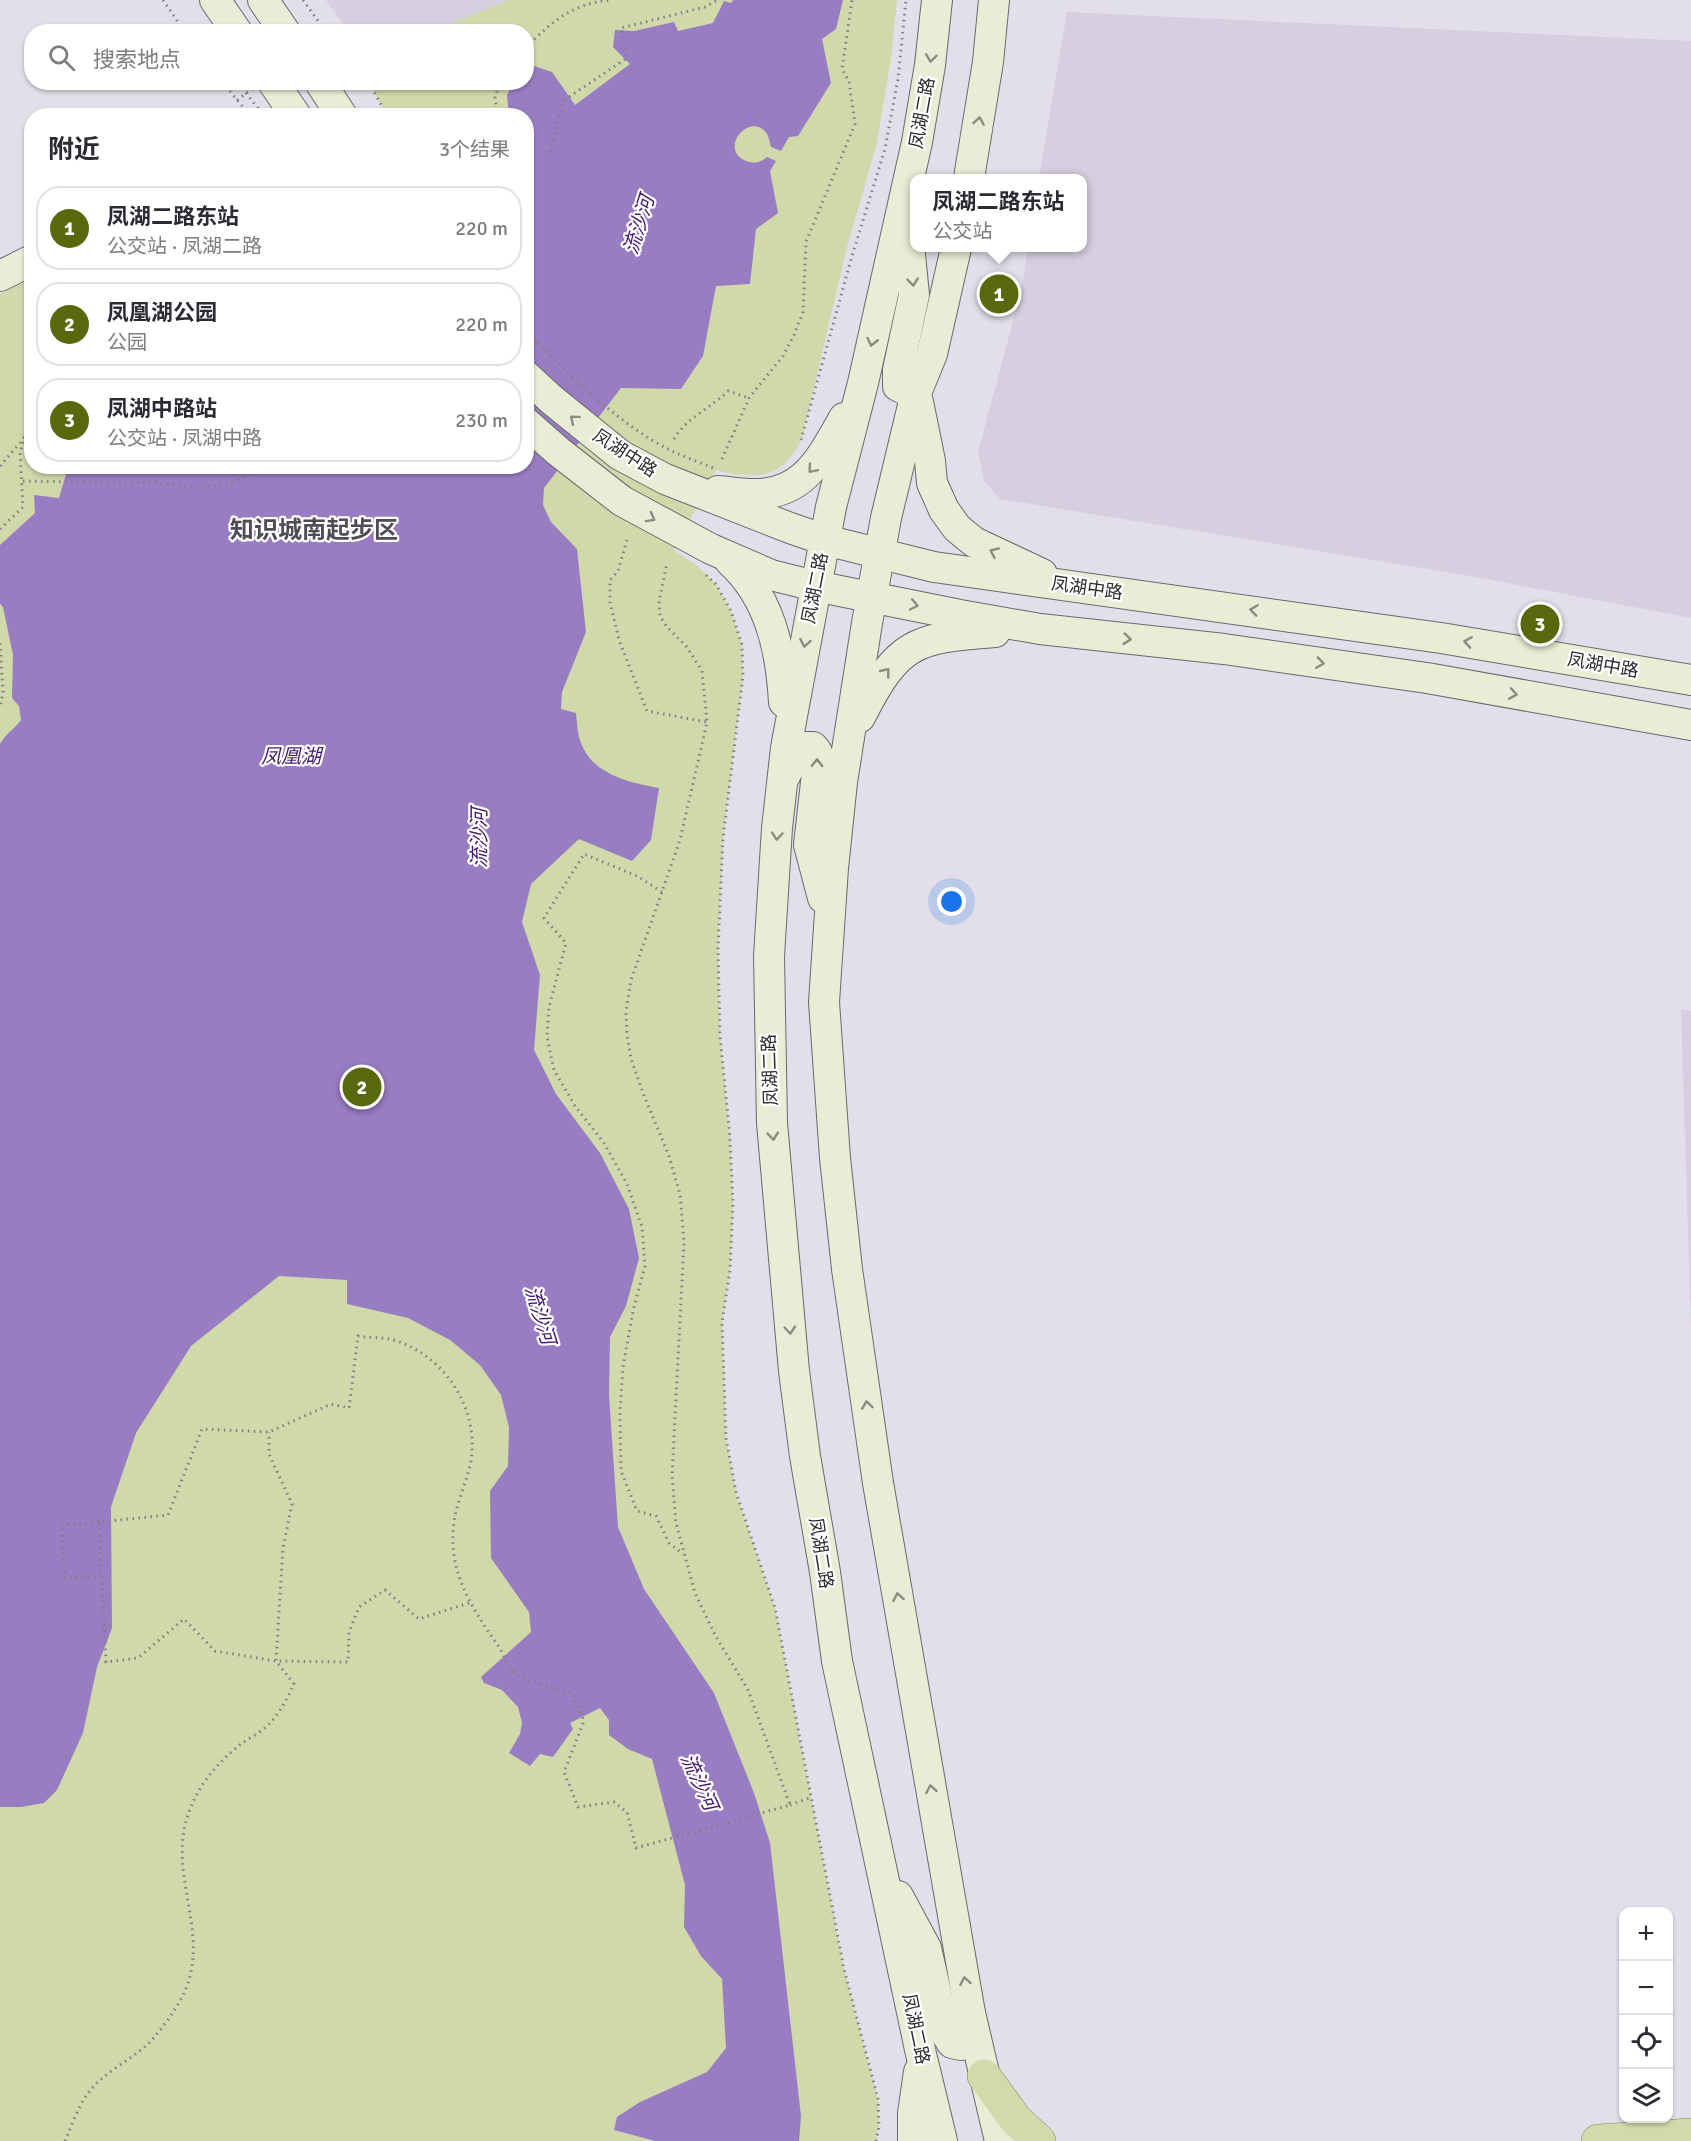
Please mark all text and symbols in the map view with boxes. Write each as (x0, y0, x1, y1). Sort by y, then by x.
search box (24, 24, 534, 90)
icon: search (45, 41, 78, 74)
text: 搜索地点 (93, 46, 181, 73)
one-way arrow (925, 54, 937, 63)
street label: 凤湖二路 (905, 76, 939, 150)
one-way arrow (972, 116, 985, 126)
text: 附近 (48, 134, 100, 166)
text: 3个结果 (439, 137, 510, 162)
popup (910, 174, 1087, 252)
text: 凤湖二路东站 (932, 188, 1065, 215)
water label: 流沙河 (618, 189, 661, 257)
text: 凤湖二路东站 (107, 203, 239, 230)
text: 1 (64, 216, 75, 241)
text: 220 m (455, 216, 508, 241)
text: 公交站 (932, 219, 992, 244)
text: 公交站 · 凤湖二路 (107, 234, 262, 259)
pin: 1 (980, 272, 1018, 316)
one-way arrow (906, 278, 919, 287)
text: 凤凰湖公园 (107, 299, 217, 326)
text: 2 (64, 312, 75, 337)
text: 220 m (455, 312, 508, 337)
text: 公园 (107, 330, 147, 355)
one-way arrow (867, 337, 880, 347)
text: 凤湖中路站 (107, 395, 217, 422)
text: 3 (64, 408, 75, 433)
text: 230 m (455, 408, 508, 433)
one-way arrow (570, 415, 581, 426)
street label: 凤湖中路 (589, 424, 661, 482)
text: 公交站 · 凤湖中路 (107, 426, 262, 451)
one-way arrow (808, 462, 819, 473)
one-way arrow (645, 511, 656, 522)
district label: 知识城南起步区 (230, 515, 398, 545)
one-way arrow (990, 547, 1001, 559)
street label: 凤湖二路 (797, 551, 833, 625)
street label: 凤湖中路 (1050, 572, 1124, 604)
one-way arrow (908, 598, 918, 611)
pin: 3 (1520, 602, 1560, 646)
one-way arrow (1250, 605, 1259, 617)
one-way arrow (1122, 632, 1131, 645)
one-way arrow (1463, 636, 1473, 649)
one-way arrow (799, 638, 812, 648)
street label: 凤湖中路 (1566, 648, 1640, 682)
one-way arrow (1316, 657, 1325, 669)
one-way arrow (879, 668, 890, 679)
one-way arrow (1508, 687, 1517, 699)
water label: 凤凰湖 (261, 744, 324, 769)
one-way arrow (811, 759, 824, 768)
water label: 流沙河 (467, 804, 492, 868)
one-way arrow (771, 832, 784, 841)
your location (937, 887, 966, 916)
street label: 凤湖二路 (758, 1034, 782, 1106)
pin: 2 (342, 1064, 382, 1110)
one-way arrow (766, 1131, 779, 1140)
water label: 流沙河 (519, 1283, 562, 1351)
one-way arrow (783, 1326, 796, 1335)
one-way arrow (861, 1400, 873, 1409)
street label: 凤湖二路 (805, 1516, 837, 1590)
one-way arrow (892, 1592, 905, 1602)
water label: 流沙河 (675, 1750, 725, 1818)
one-way arrow (925, 1785, 938, 1795)
map controls (1619, 1907, 1673, 2123)
button: + (1619, 1907, 1673, 1961)
button: − (1619, 1961, 1673, 2015)
one-way arrow (959, 1977, 971, 1986)
street label: 凤湖二路 (898, 1991, 934, 2067)
button: locate (1619, 2015, 1673, 2069)
button: layers (1619, 2069, 1673, 2123)

